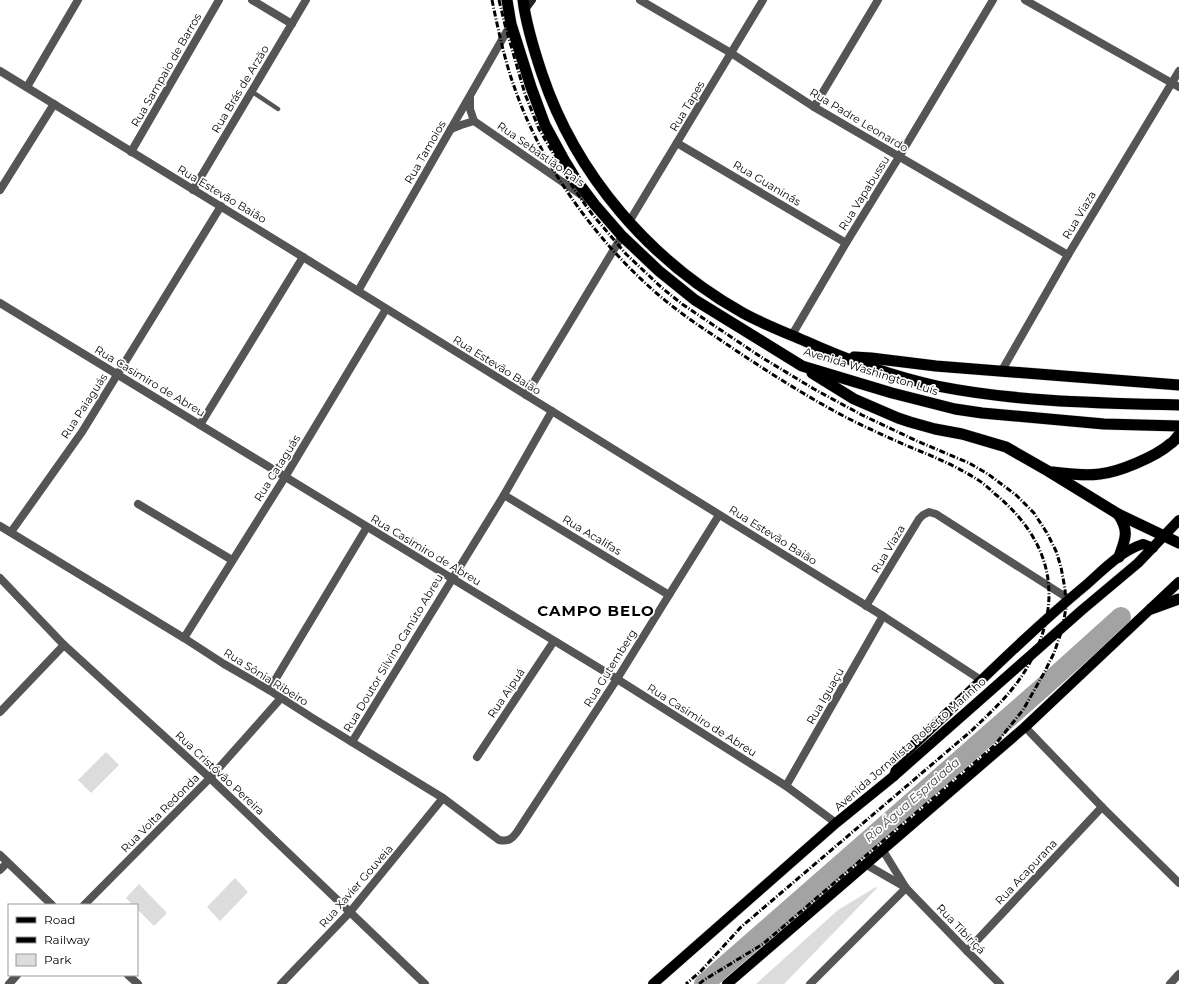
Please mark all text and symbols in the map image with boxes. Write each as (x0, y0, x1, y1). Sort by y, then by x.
street label: Rua Sampaio de Barros (128, 10, 205, 129)
street label: Rua Brás de Arzão (208, 42, 272, 135)
street label: Rua Tapes (666, 78, 708, 134)
street label: Rua Padre Leonardo (807, 85, 911, 155)
street label: Rua Tamoios (401, 117, 449, 186)
street label: Rua Sebastião Pais (495, 119, 588, 190)
street label: Rua Vapabussu (835, 153, 893, 233)
street label: Rua Guaninás (730, 157, 804, 209)
street label: Rua Estevão Baião (175, 162, 269, 226)
street label: Rua Viaza (1059, 188, 1099, 242)
street label: Rua Estevão Baião (450, 332, 544, 398)
street label: Rua Casimiro de Abreu (92, 342, 208, 420)
street label: Avenida Washington Luís (802, 344, 940, 398)
street label: Rua Paiaguás (58, 370, 111, 441)
street label: Rua Cataguás (251, 431, 304, 504)
street label: Rua Estevão Baião (726, 502, 820, 568)
street label: Rua Casimiro de Abreu (368, 511, 484, 589)
street label: Rua Acalifas (560, 512, 625, 558)
street label: Rua Viaza (868, 522, 908, 576)
street label: Rua Doutor Silvino Canúto Abreu (340, 571, 446, 735)
district label: CAMPO BELO (537, 601, 655, 620)
street label: Rua Gutemberg (580, 627, 640, 709)
street label: Rua Sônia Ribeiro (221, 645, 311, 709)
street label: Rua Aipuá (484, 665, 528, 721)
street label: Rua Iguaçu (803, 665, 847, 727)
street label: Avenida Jornalista Roberto Marinho (831, 674, 989, 814)
street label: Rua Casimiro de Abreu (645, 681, 759, 759)
street label: Rua Cristóvão Pereira (172, 728, 268, 818)
water label: Rio Água Espraiada (861, 754, 962, 845)
street label: Rua Volta Redonda (118, 771, 202, 855)
street label: Rua Acapurana (992, 836, 1060, 908)
street label: Rua Xavier Gouveia (316, 842, 396, 930)
street label: Rua Tibiriçá (934, 901, 988, 957)
legend (8, 904, 138, 976)
text: Road (44, 912, 75, 927)
text: Railway (44, 932, 90, 947)
text: Park (44, 952, 72, 967)

